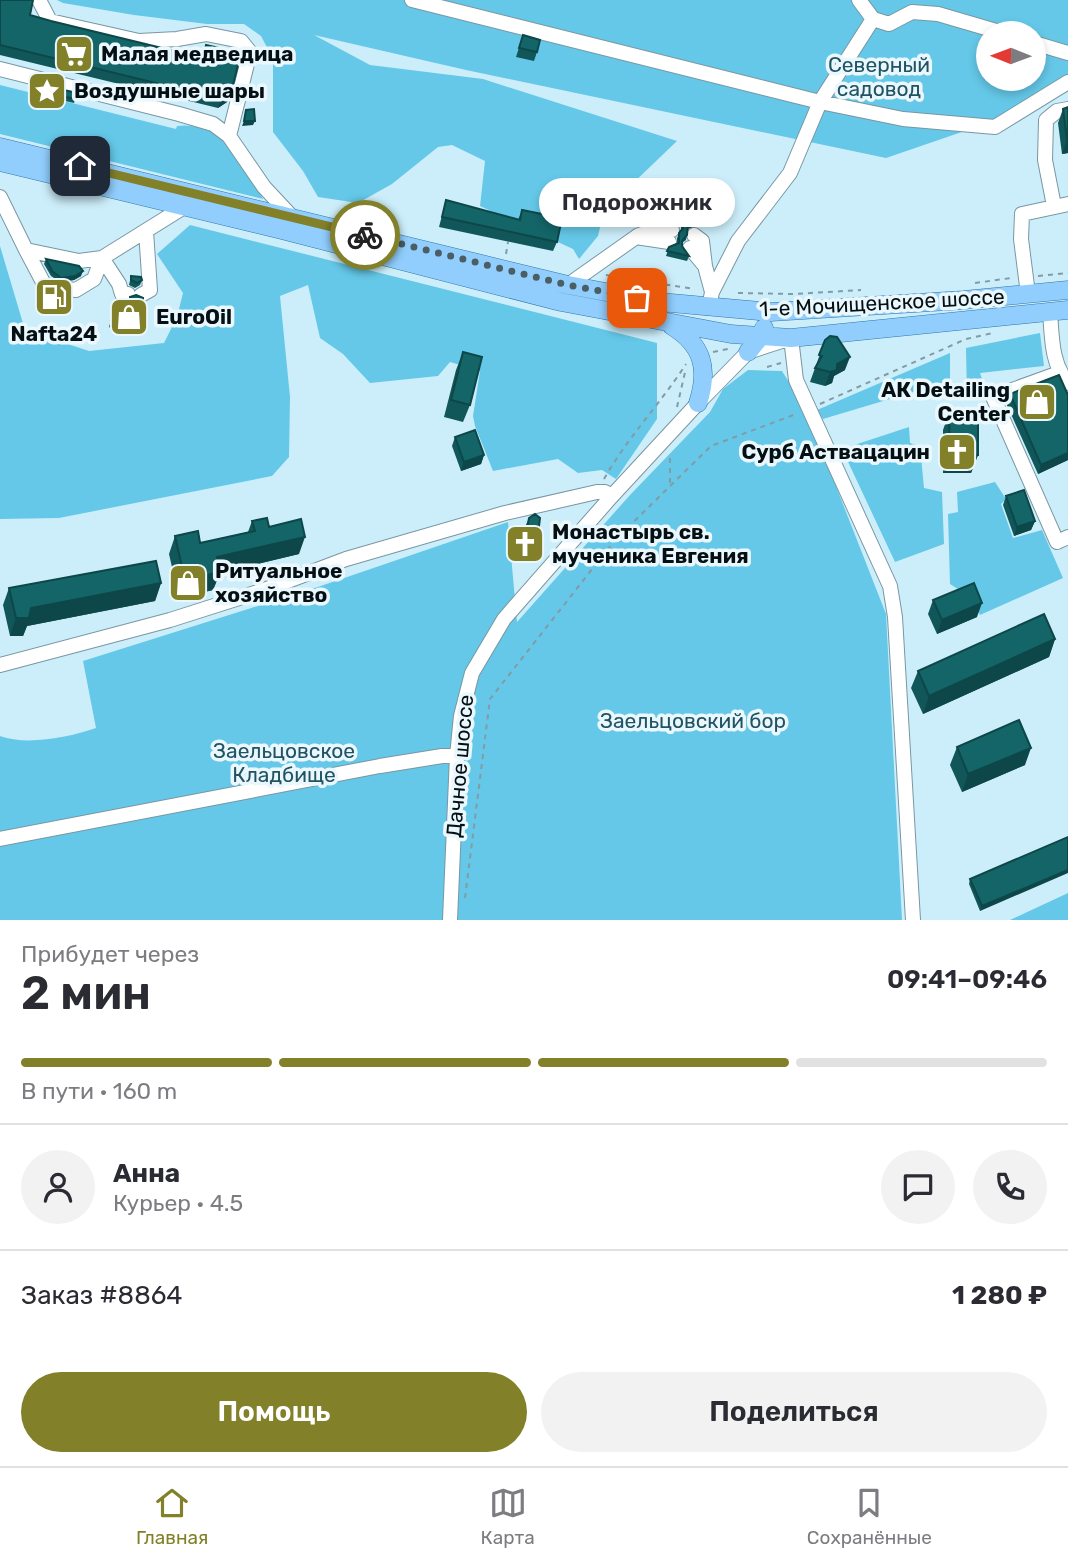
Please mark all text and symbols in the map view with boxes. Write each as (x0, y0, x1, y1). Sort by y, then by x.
north arrow (976, 21, 1046, 91)
map controls (976, 21, 1046, 91)
supermarket icon: Малая медведица (53, 33, 95, 75)
place label: Малая медведица (101, 41, 293, 66)
park label: Северный садовод (828, 52, 930, 101)
place icon: Воздушные шары (26, 70, 68, 112)
place label: Воздушные шары (74, 78, 265, 103)
pin (50, 136, 110, 196)
icon: home (61, 147, 99, 185)
callout: Подорожник (539, 179, 735, 228)
text: Подорожник (562, 188, 712, 216)
courier (330, 200, 400, 270)
icon: bike (346, 216, 384, 254)
pin (607, 268, 667, 328)
fuel station icon: Nafta24 (33, 276, 75, 318)
icon: bag (618, 279, 656, 317)
street label: 1-е Мочищенское шоссе (759, 284, 1005, 321)
shop icon: EuroOil (108, 296, 150, 338)
place label: EuroOil (156, 304, 232, 329)
place label: Nafta24 (11, 321, 97, 346)
place label: АК Detailing Center (881, 377, 1010, 426)
shop icon: АК Detailing Center (1016, 381, 1058, 423)
church icon: Сурб Аствацацин (936, 431, 978, 473)
place label: Сурб Аствацацин (741, 439, 930, 464)
place label: Монастырь св. мученика Евгения (552, 519, 749, 568)
church icon: Монастырь св. мученика Евгения (504, 523, 546, 565)
place label: Ритуальное хозяйство (215, 558, 343, 607)
shop icon: Ритуальное хозяйство (167, 562, 209, 604)
street label: Дачное шоссе (441, 693, 478, 838)
park label: Заельцовский бор (600, 708, 786, 733)
park label: Заельцовское Кладбище (213, 738, 355, 787)
text: Прибудет через (21, 940, 199, 968)
text: 09:41–09:46 (887, 964, 1047, 995)
text: 2 мин (21, 966, 151, 1021)
text: В пути · 160 m (21, 1077, 177, 1105)
button: person (21, 1150, 95, 1224)
button: chat (881, 1150, 955, 1224)
button: phone (973, 1150, 1047, 1224)
text: Анна (113, 1158, 180, 1189)
text: Курьер · 4.5 (113, 1189, 243, 1217)
text: Заказ #8864 (21, 1280, 183, 1311)
text: 1 280 ₽ (952, 1280, 1047, 1311)
button: Помощь (21, 1372, 527, 1452)
button: Поделиться (541, 1372, 1047, 1452)
tab: Главная (136, 1484, 208, 1549)
tab: Карта (480, 1484, 535, 1549)
tab: Сохранённые (807, 1484, 932, 1549)

